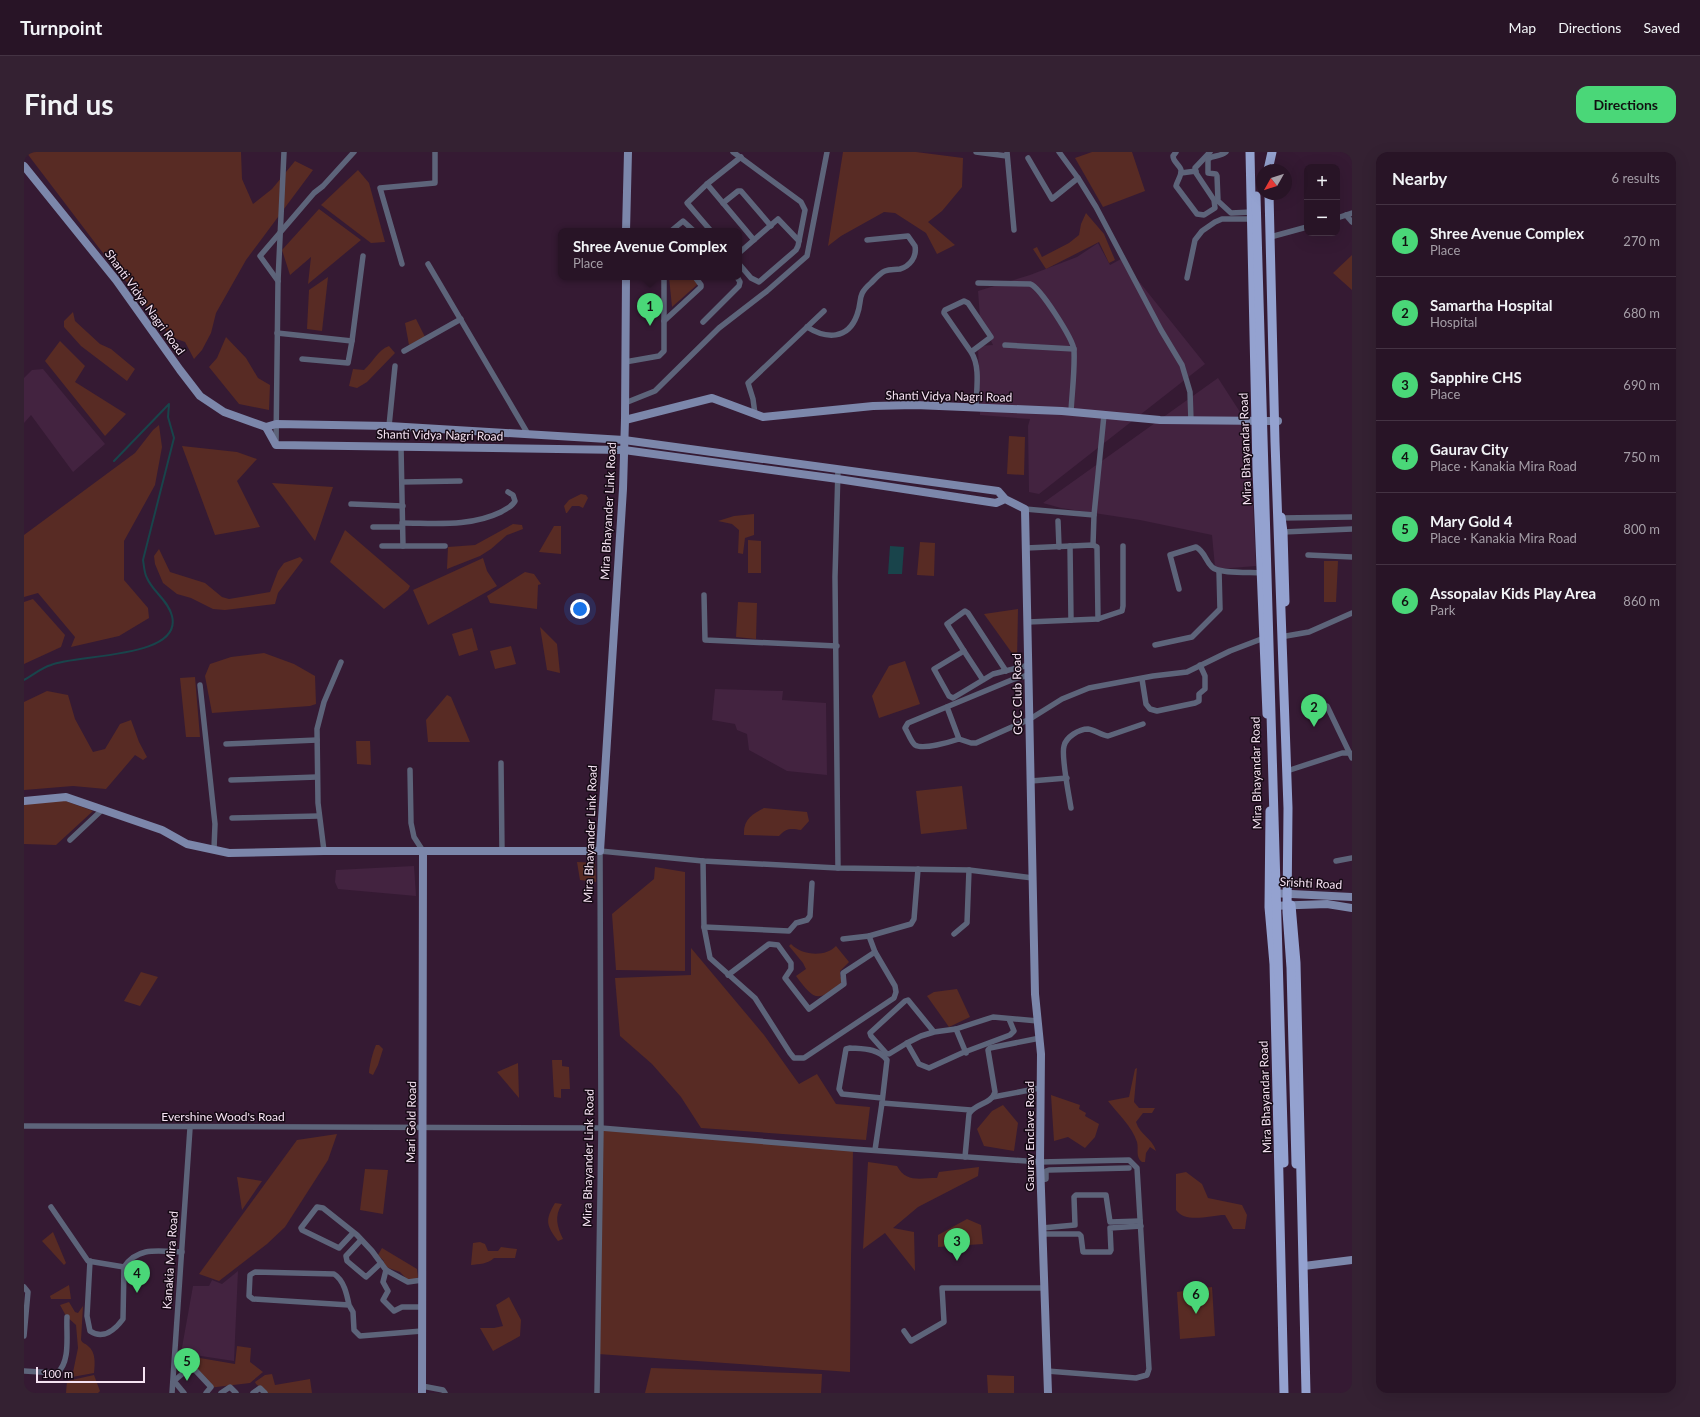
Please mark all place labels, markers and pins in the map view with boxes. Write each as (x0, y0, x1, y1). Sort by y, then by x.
pin: 1 (637, 293, 663, 326)
pin: 2 (1301, 694, 1327, 727)
pin: 3 (944, 1228, 970, 1261)
pin: 4 (124, 1260, 150, 1293)
pin: 6 (1183, 1281, 1209, 1314)
pin: 5 (174, 1348, 200, 1381)

